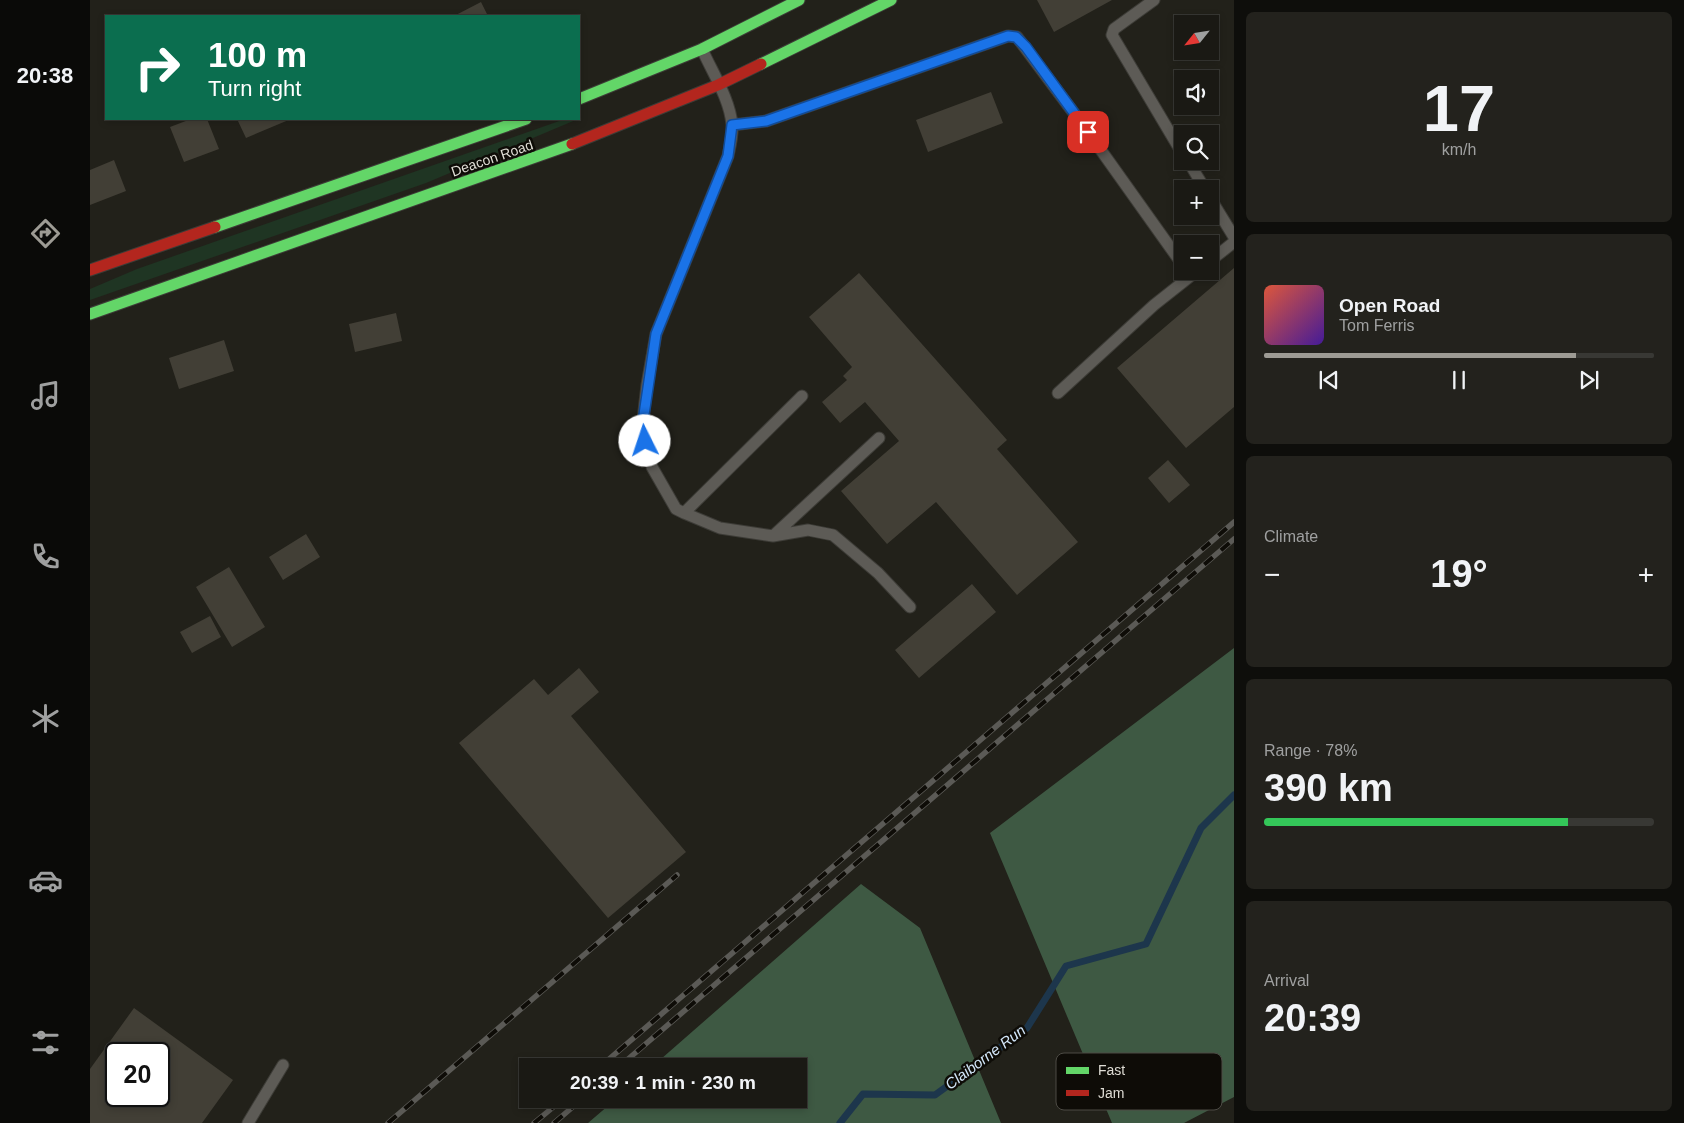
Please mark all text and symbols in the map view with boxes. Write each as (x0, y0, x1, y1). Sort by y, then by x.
north arrow (1174, 15, 1219, 60)
map controls (1174, 15, 1219, 280)
icon: right (125, 35, 190, 100)
text: 100 m (208, 35, 307, 74)
text: 20:38 (17, 63, 73, 88)
button: sound (1174, 70, 1219, 115)
text: 17 (1423, 72, 1495, 145)
text: Turn right (208, 76, 301, 101)
pin (1067, 111, 1109, 153)
icon: arrive (1074, 118, 1102, 146)
button: search (1174, 125, 1219, 170)
street label: Deacon Road (449, 136, 535, 180)
text: km/h (1442, 141, 1476, 158)
button: + (1174, 180, 1219, 225)
icon: directions (28, 216, 63, 251)
button: − (1174, 235, 1219, 280)
text: Open Road (1339, 295, 1440, 316)
text: Tom Ferris (1339, 317, 1415, 334)
icon: previous (1315, 366, 1343, 394)
icon: pause (1445, 366, 1473, 394)
icon: next (1575, 366, 1603, 394)
icon: music (28, 378, 63, 413)
position arrow (618, 414, 670, 466)
text: Climate (1264, 528, 1318, 545)
icon: phone (28, 539, 63, 574)
text: 19° (1430, 553, 1488, 595)
text: − (1264, 559, 1280, 590)
text: + (1638, 559, 1654, 590)
icon: climate (28, 701, 63, 736)
text: Range · 78% (1264, 742, 1357, 759)
text: 390 km (1264, 767, 1393, 809)
icon: car (28, 863, 63, 898)
text: Arrival (1264, 972, 1309, 989)
text: 20:39 (1264, 997, 1361, 1039)
water label: Claiborne Run (942, 1021, 1028, 1093)
icon: filters (28, 1025, 63, 1060)
speed limit sign: 20 (105, 1042, 170, 1107)
legend (1056, 1053, 1222, 1110)
text: Fast (1098, 1062, 1125, 1078)
text: 20:39 · 1 min · 230 m (570, 1072, 756, 1093)
text: Jam (1098, 1085, 1124, 1101)

